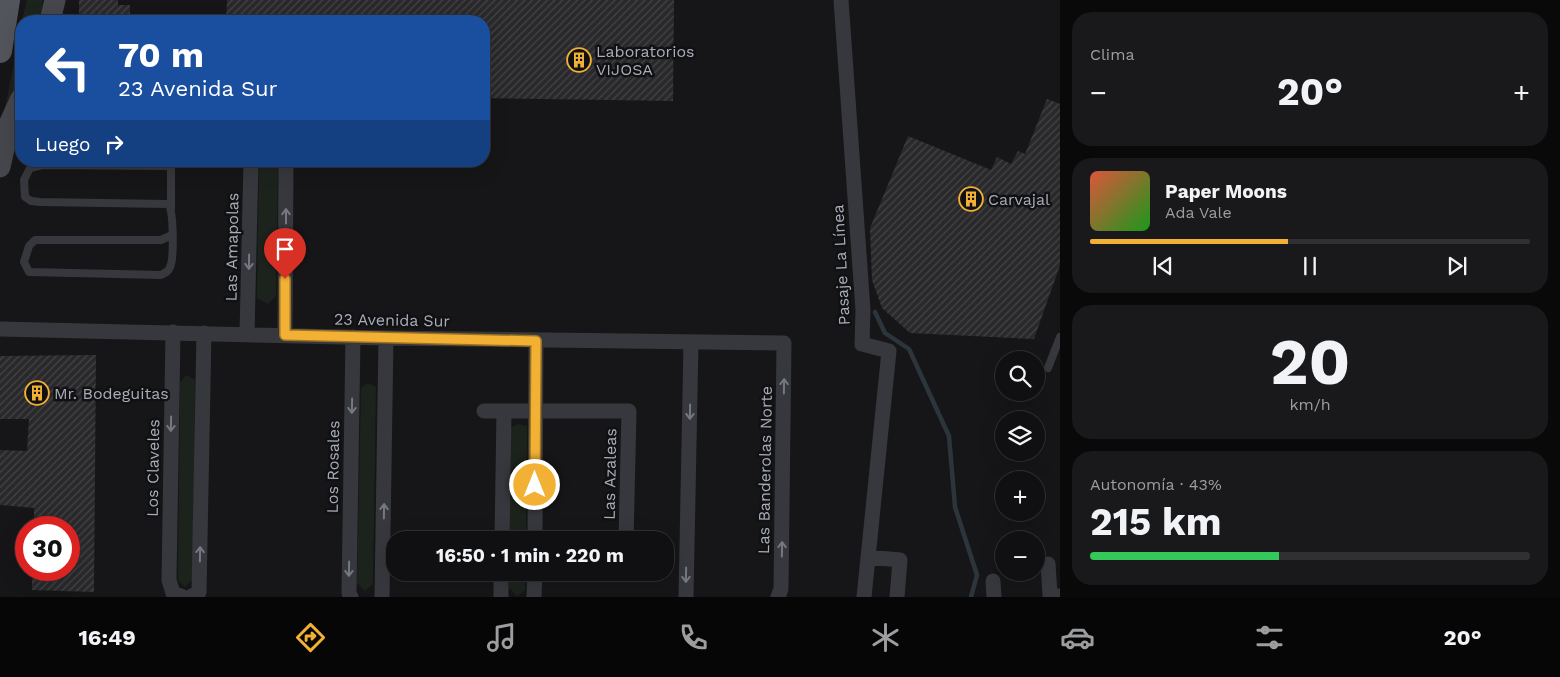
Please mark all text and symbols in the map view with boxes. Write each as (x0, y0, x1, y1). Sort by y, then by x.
text: 70 m (118, 34, 204, 76)
icon: left (35, 35, 100, 100)
place label: Laboratorios VIJOSA (596, 42, 694, 79)
text: Clima (1090, 45, 1134, 64)
building icon: Laboratorios VIJOSA (566, 47, 592, 73)
text: 20° (1277, 70, 1343, 114)
text: 23 Avenida Sur (118, 76, 277, 101)
text: − (1090, 76, 1107, 109)
text: + (1513, 76, 1530, 109)
icon: right (100, 130, 128, 158)
text: Luego (35, 133, 90, 156)
text: Paper Moons (1165, 180, 1287, 203)
building icon: Carvajal (958, 186, 984, 212)
place label: Carvajal (988, 190, 1050, 209)
street label: Las Amapolas (222, 192, 242, 302)
text: Ada Vale (1165, 203, 1232, 222)
street label: Pasaje La Línea (828, 204, 854, 326)
one-way arrow (281, 209, 290, 225)
pin (264, 228, 306, 279)
icon: arrive (271, 235, 299, 263)
icon: previous (1149, 252, 1177, 280)
icon: pause (1296, 252, 1324, 280)
icon: next (1443, 252, 1471, 280)
one-way arrow (244, 254, 254, 270)
street label: 23 Avenida Sur (334, 309, 451, 331)
text: 20 (1270, 324, 1350, 400)
map controls (995, 351, 1045, 581)
button: search (995, 351, 1045, 401)
one-way arrow (779, 379, 788, 395)
building icon: Mr. Bodeguitas (24, 380, 50, 406)
place label: Mr. Bodeguitas (54, 384, 169, 403)
street label: Las Banderolas Norte (754, 386, 776, 554)
text: km/h (1289, 395, 1331, 414)
one-way arrow (347, 398, 357, 414)
one-way arrow (685, 404, 694, 420)
button: layers (995, 411, 1045, 461)
one-way arrow (166, 416, 176, 432)
street label: Los Claveles (143, 419, 163, 517)
street label: Los Rosales (323, 420, 343, 514)
street label: Las Azaleas (600, 428, 620, 520)
position arrow (508, 458, 560, 510)
button: + (995, 471, 1045, 521)
text: Autonomía · 43% (1090, 475, 1222, 494)
text: 215 km (1090, 500, 1221, 544)
one-way arrow (379, 504, 389, 520)
speed limit sign: 30 (15, 516, 80, 581)
button: − (995, 531, 1045, 581)
one-way arrow (777, 541, 786, 557)
text: 16:50 · 1 min · 220 m (436, 544, 624, 567)
one-way arrow (195, 546, 204, 562)
one-way arrow (344, 560, 354, 577)
one-way arrow (681, 566, 691, 583)
icon: directions (293, 620, 328, 655)
icon: music (484, 620, 519, 655)
icon: phone (676, 620, 711, 655)
icon: climate (868, 620, 903, 655)
icon: car (1060, 620, 1095, 655)
icon: filters (1252, 620, 1287, 655)
text: 16:49 (78, 625, 136, 650)
text: 20° (1443, 625, 1482, 650)

